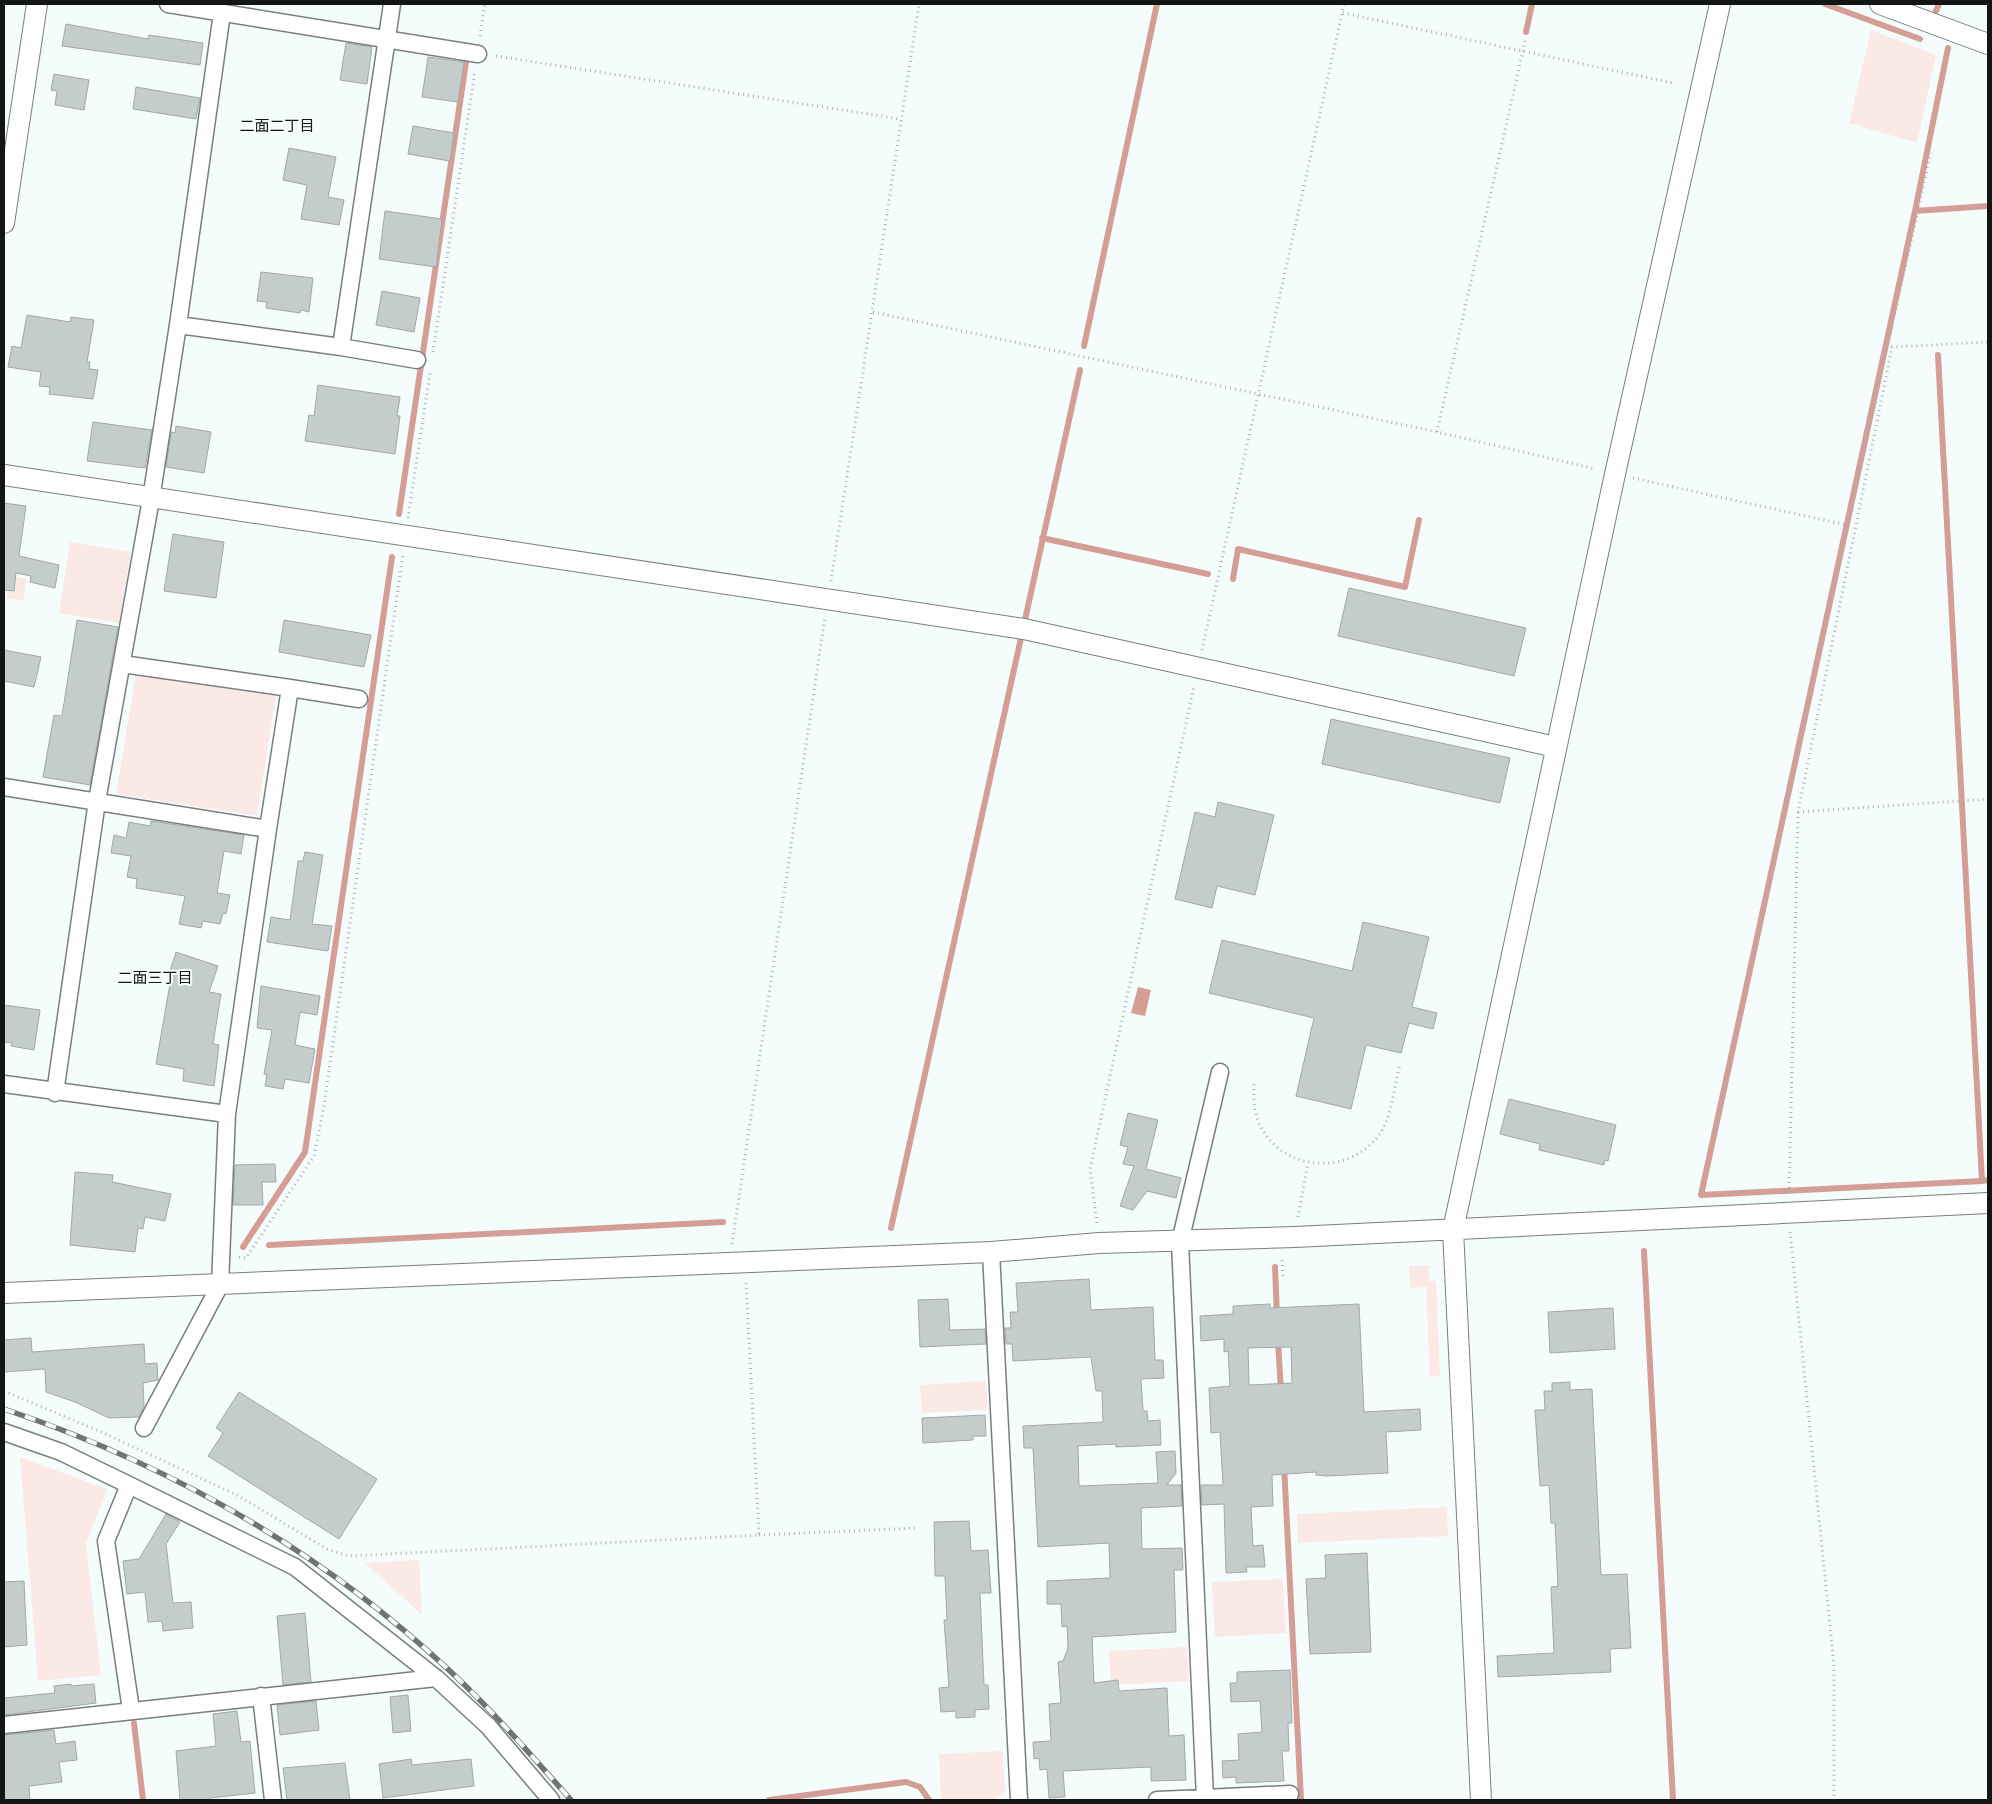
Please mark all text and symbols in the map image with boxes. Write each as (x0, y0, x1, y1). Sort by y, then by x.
district label: 二面二丁目 (239, 116, 315, 135)
district label: 二面三丁目 (117, 968, 193, 987)

